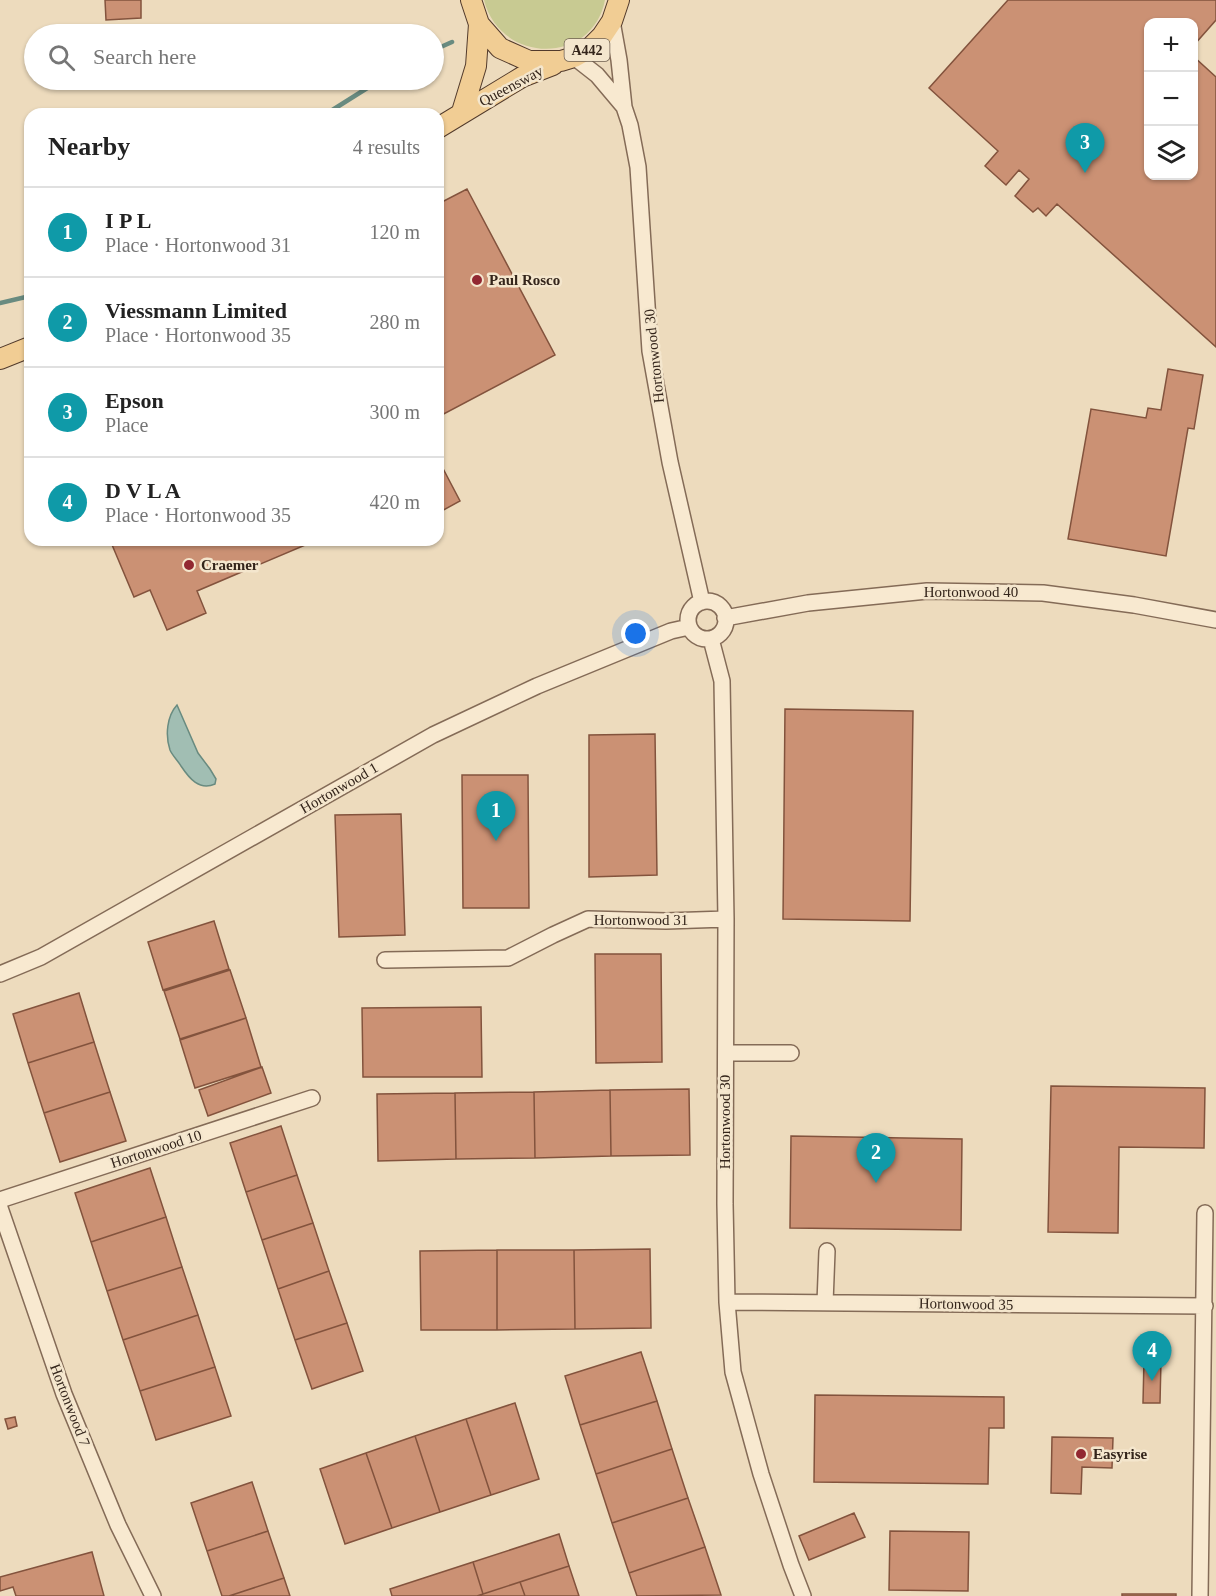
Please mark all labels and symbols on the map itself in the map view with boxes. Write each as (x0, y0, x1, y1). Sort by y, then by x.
road number: A442 (564, 39, 610, 61)
street label: Queensway (476, 62, 546, 109)
pin: 3 (1066, 124, 1104, 173)
place label: Paul Rosco (489, 272, 560, 288)
marker: Paul Rosco (470, 273, 484, 287)
street label: Hortonwood 30 (641, 308, 667, 404)
place label: Craemer (201, 557, 259, 573)
marker: Craemer (182, 558, 196, 572)
street label: Hortonwood 40 (924, 584, 1018, 600)
your location (621, 619, 650, 648)
street label: Hortonwood 1 (297, 759, 381, 817)
pin: 1 (476, 792, 516, 841)
street label: Hortonwood 31 (594, 912, 688, 928)
street label: Hortonwood 30 (717, 1075, 733, 1169)
street label: Hortonwood 10 (109, 1127, 203, 1171)
pin: 2 (856, 1134, 896, 1183)
street label: Hortonwood 35 (919, 1295, 1013, 1313)
pin: 4 (1132, 1332, 1172, 1381)
street label: Hortonwood 7 (47, 1361, 93, 1449)
place label: Easyrise (1093, 1446, 1148, 1462)
marker: Easyrise (1074, 1447, 1088, 1461)

